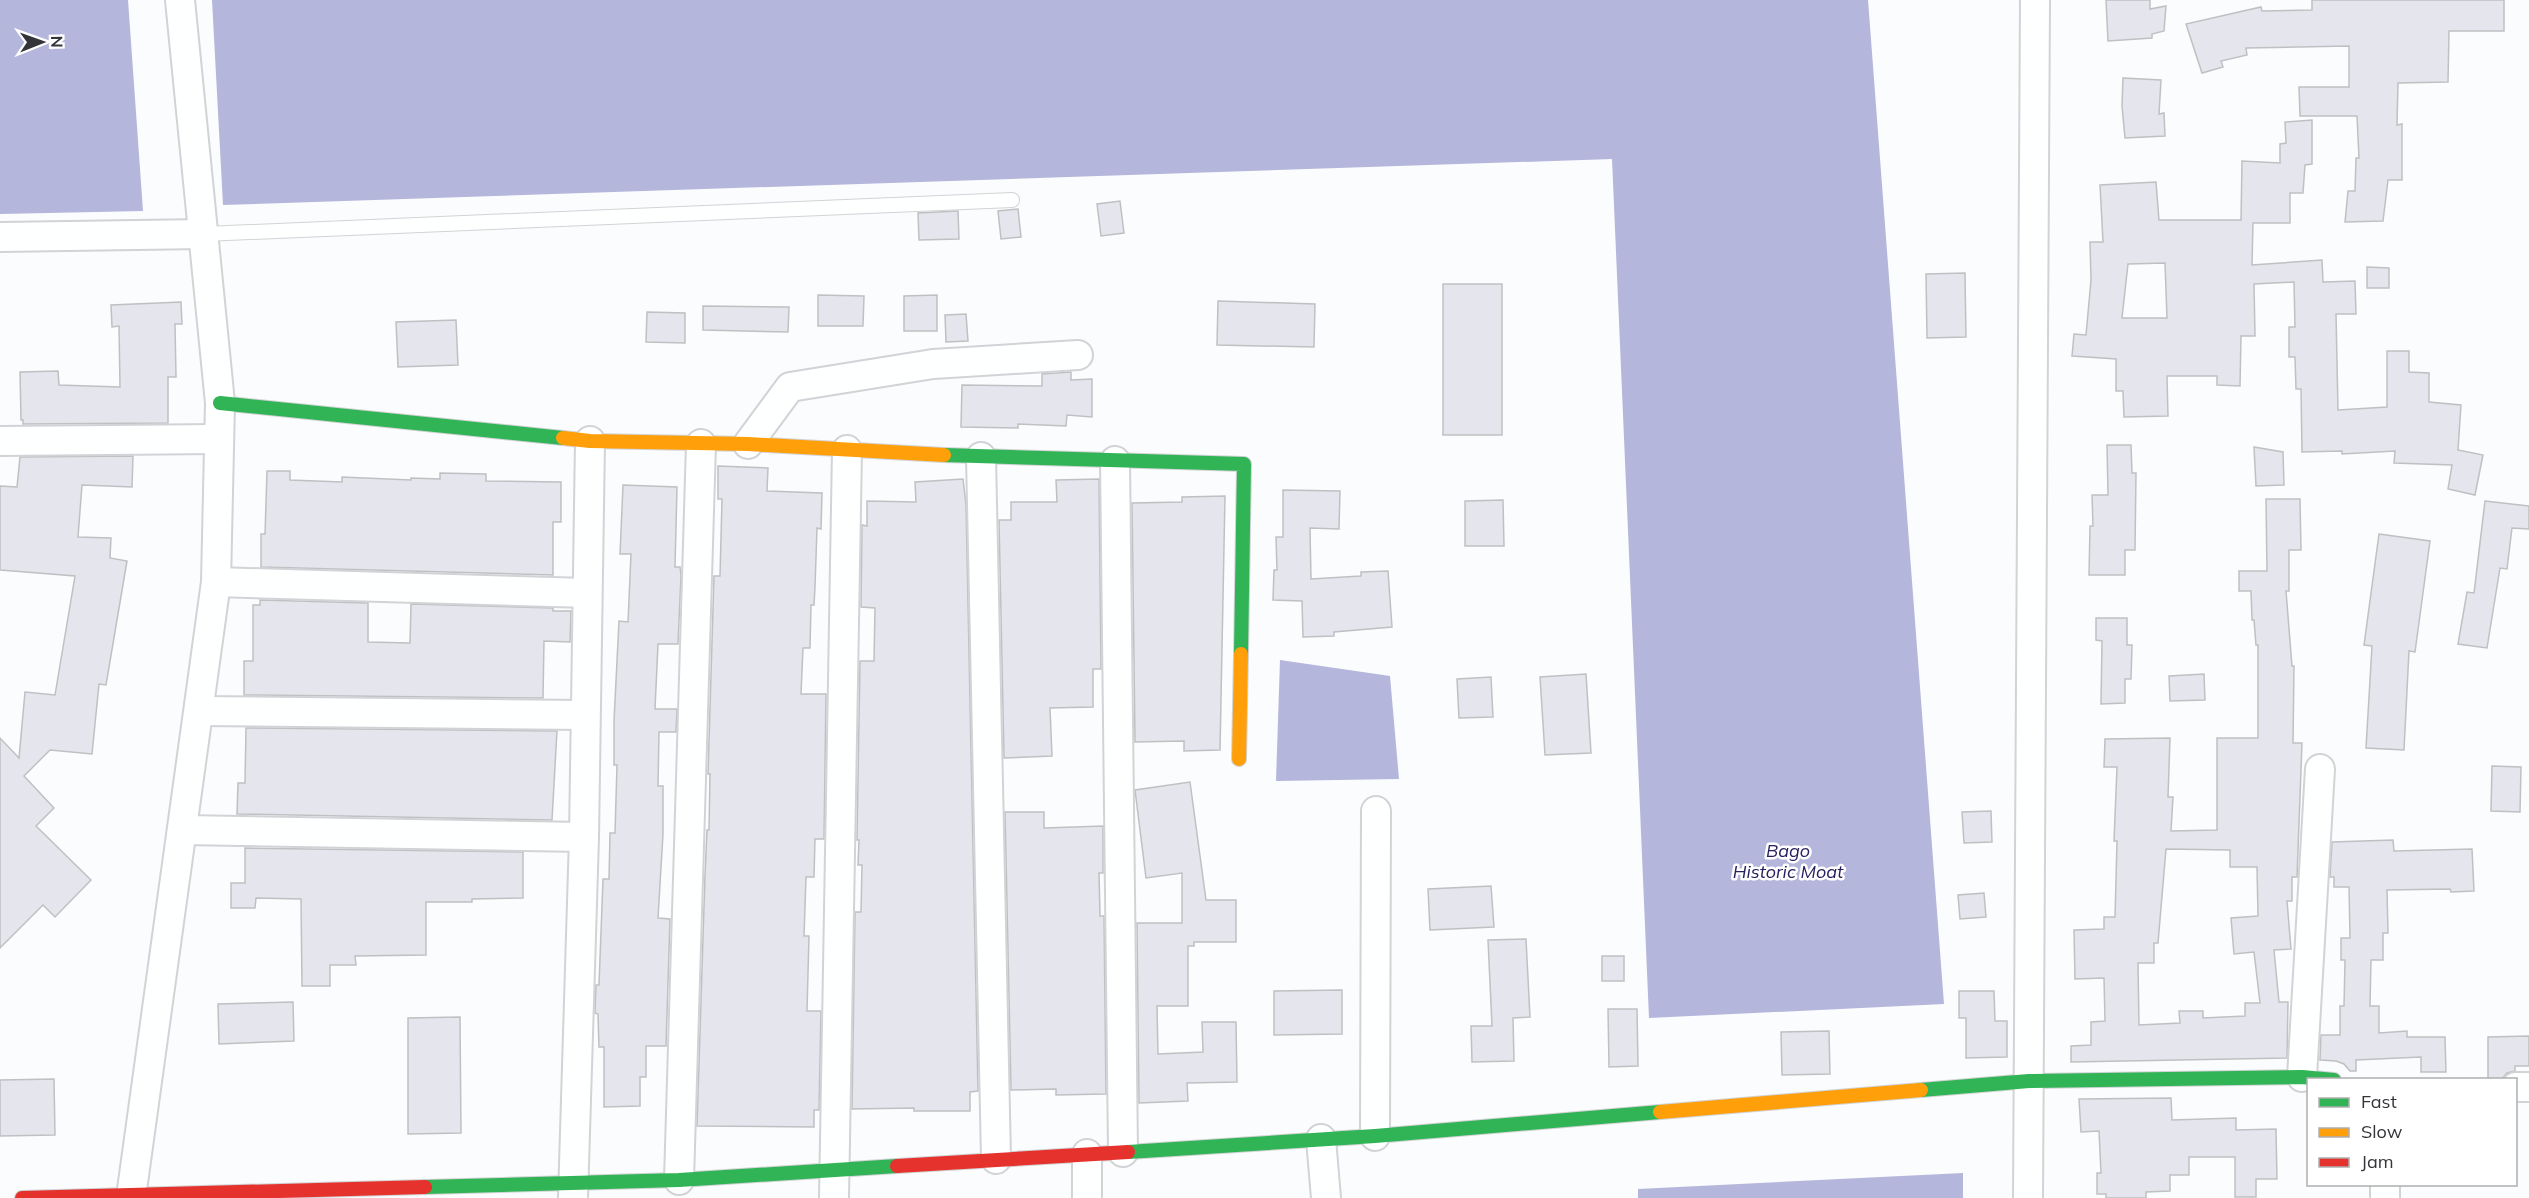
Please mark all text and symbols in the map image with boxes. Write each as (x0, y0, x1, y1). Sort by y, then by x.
north arrow (12, 12, 72, 72)
text: N (47, 36, 67, 48)
water label: Bago Historic Moat (1733, 839, 1844, 883)
legend (2307, 1078, 2517, 1186)
text: Fast (2361, 1090, 2397, 1113)
text: Slow (2361, 1120, 2403, 1143)
text: Jam (2361, 1150, 2394, 1173)

